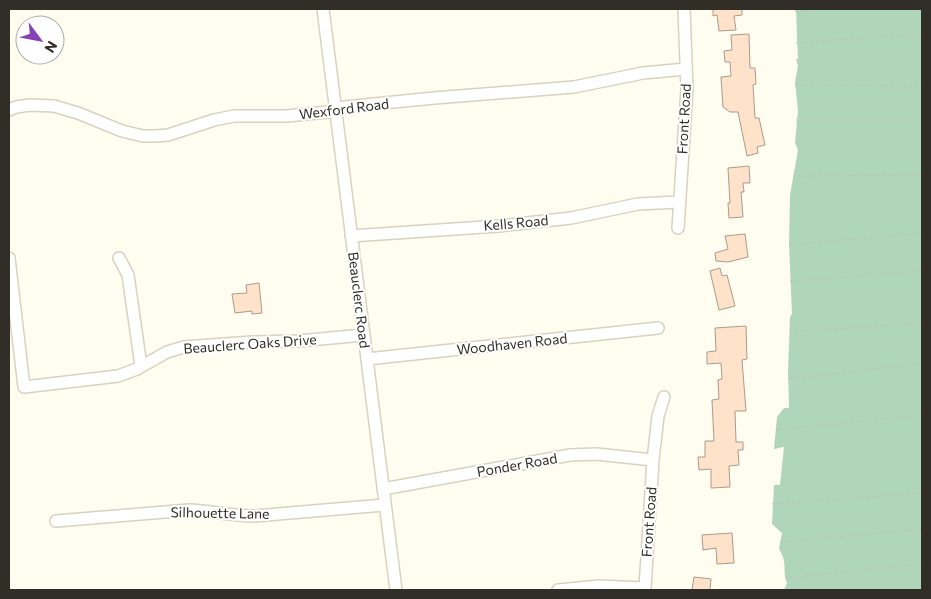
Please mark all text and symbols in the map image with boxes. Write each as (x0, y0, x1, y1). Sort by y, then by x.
north arrow (15, 15, 65, 65)
text: N (41, 38, 61, 56)
street label: Front Road (673, 83, 694, 155)
street label: Wexford Road (298, 95, 390, 122)
street label: Kells Road (483, 211, 549, 234)
street label: Beauclerc Road (345, 251, 374, 349)
street label: Woodhaven Road (456, 329, 568, 358)
street label: Beauclerc Oaks Drive (183, 330, 317, 357)
street label: Ponder Road (475, 449, 558, 480)
street label: Front Road (638, 486, 659, 558)
street label: Silhouette Lane (170, 503, 270, 522)

